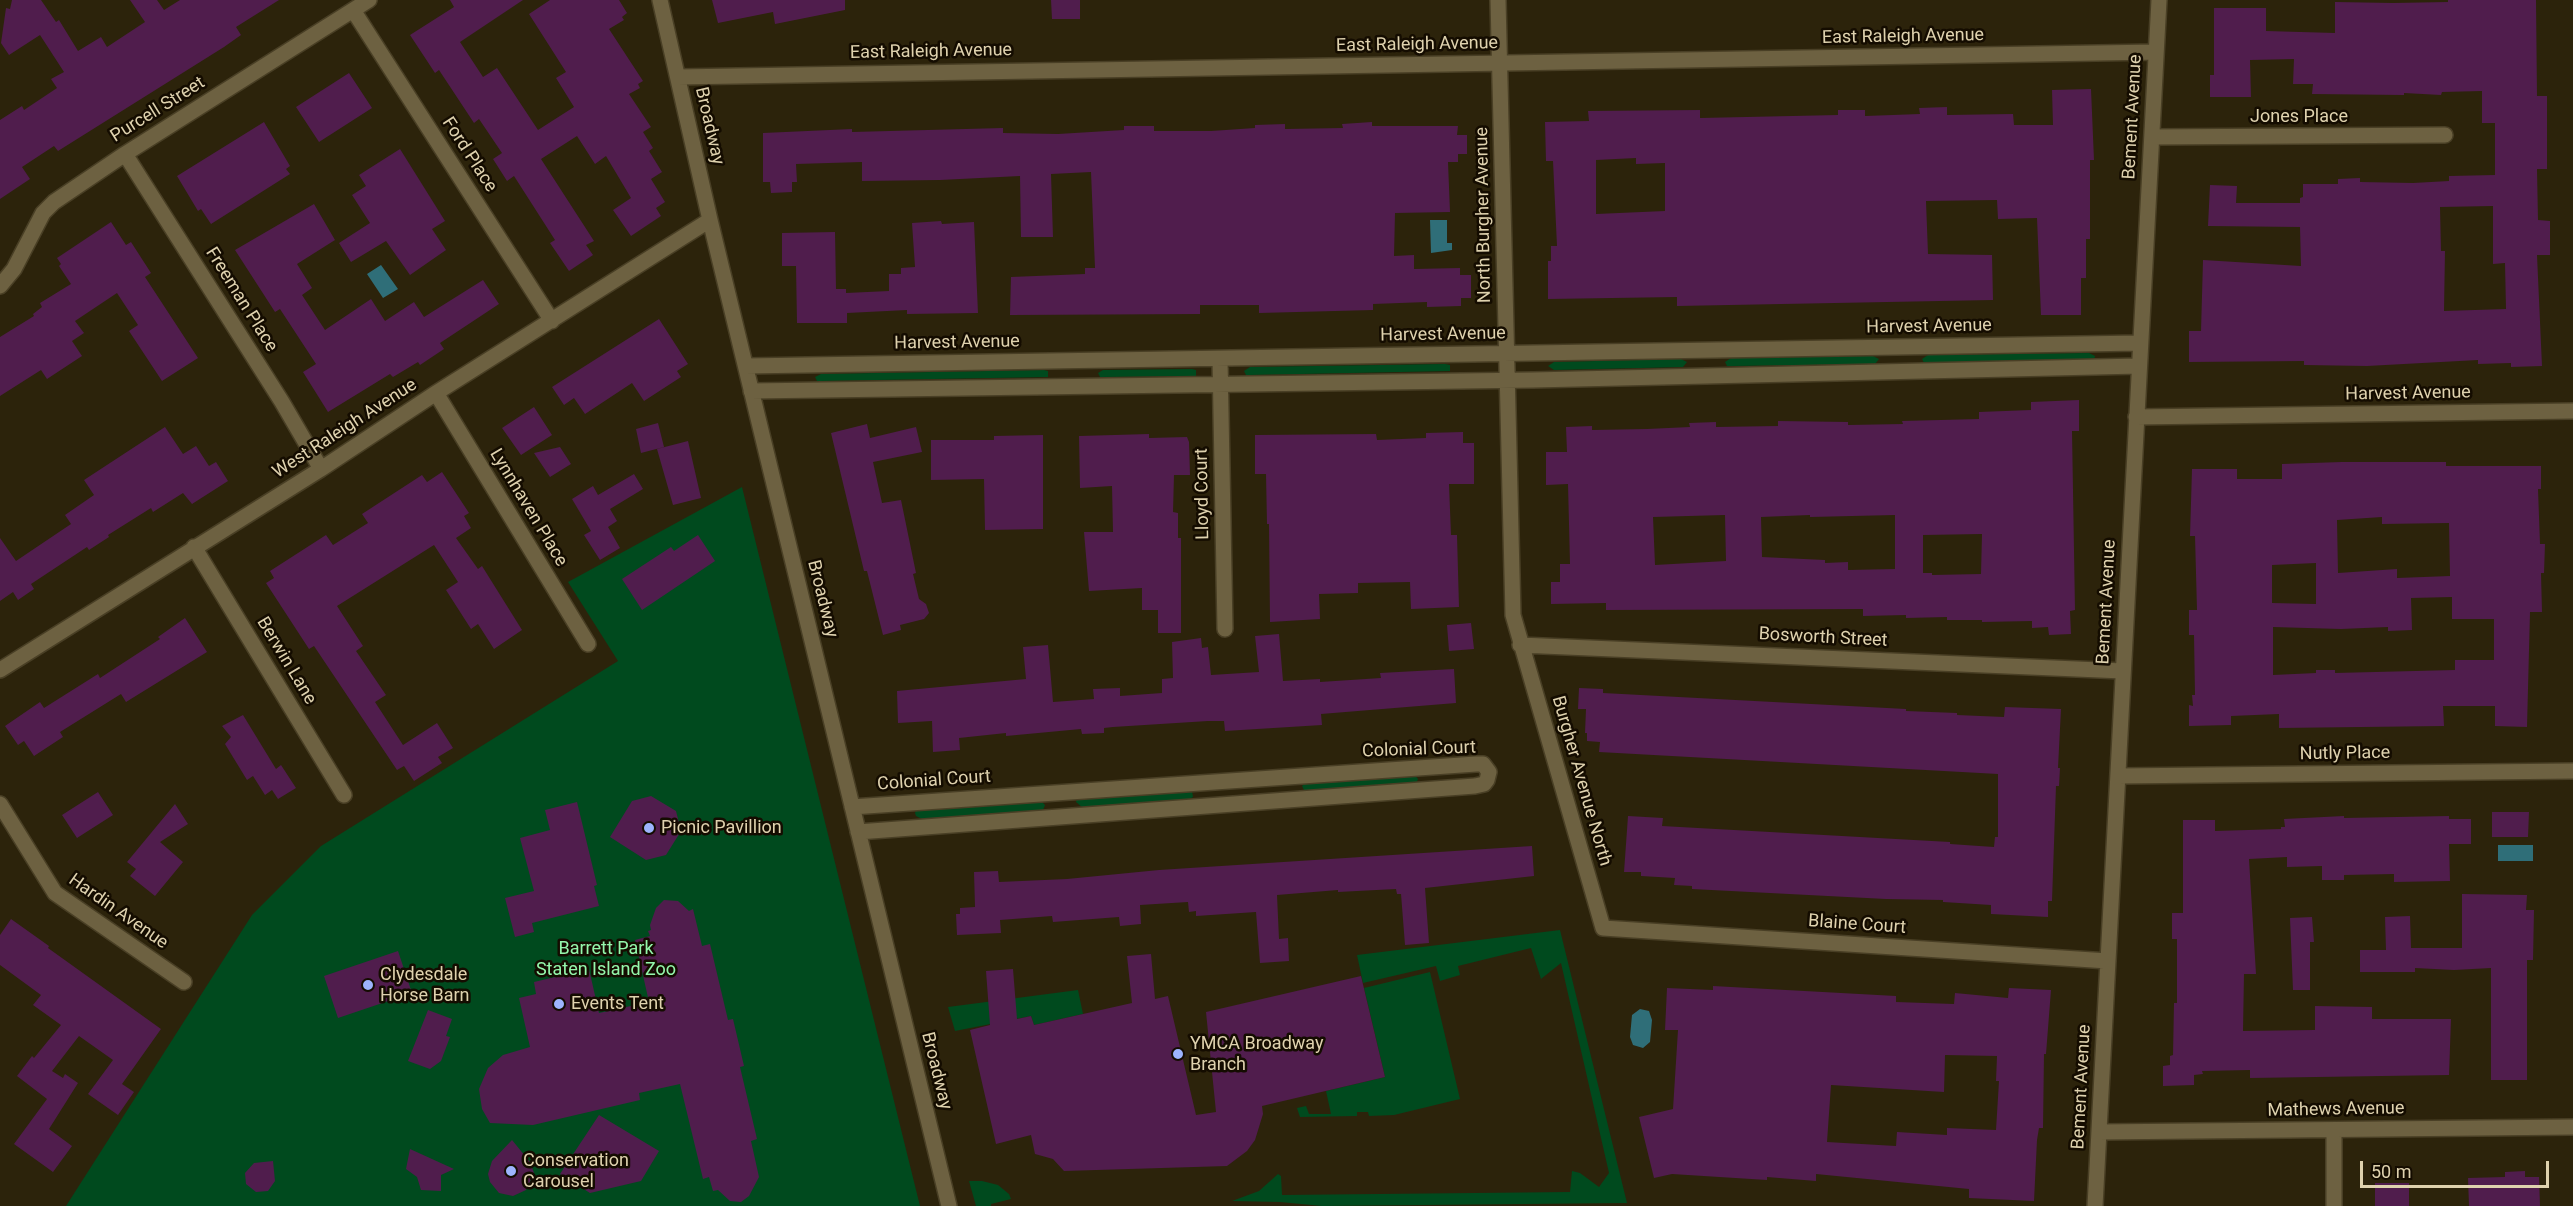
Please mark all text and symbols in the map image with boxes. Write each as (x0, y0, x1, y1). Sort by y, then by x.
street label: East Raleigh Avenue (1822, 25, 1984, 49)
street label: East Raleigh Avenue (1336, 33, 1498, 57)
street label: East Raleigh Avenue (850, 40, 1012, 64)
street label: Bement Avenue (2119, 54, 2147, 180)
street label: Purcell Street (107, 73, 209, 147)
street label: Broadway (690, 85, 728, 167)
street label: Jones Place (2250, 106, 2348, 128)
street label: Ford Place (437, 113, 501, 197)
street label: North Burgher Avenue (1472, 127, 1496, 303)
street label: Freeman Place (200, 244, 282, 356)
street label: Harvest Avenue (1866, 315, 1992, 339)
street label: Harvest Avenue (1380, 323, 1506, 347)
street label: Harvest Avenue (894, 331, 1020, 355)
street label: West Raleigh Avenue (269, 374, 421, 484)
street label: Harvest Avenue (2345, 382, 2471, 406)
street label: Lynnhaven Place (484, 445, 572, 571)
street label: Lloyd Court (1191, 448, 1215, 540)
street label: Bement Avenue (2093, 539, 2121, 665)
street label: Broadway (802, 558, 842, 640)
street label: Berwin Lane (251, 613, 321, 709)
street label: Bosworth Street (1758, 624, 1888, 652)
street label: Burgher Avenue North (1546, 693, 1616, 869)
street label: Colonial Court (1362, 737, 1476, 763)
street label: Nutly Place (2300, 742, 2390, 766)
street label: Colonial Court (876, 766, 992, 796)
place label: Picnic Pavillion (661, 817, 782, 839)
marker: Picnic Pavillion (642, 821, 656, 835)
street label: Hardin Avenue (64, 870, 172, 954)
street label: Blaine Court (1807, 911, 1907, 939)
park label: Barrett Park Staten Island Zoo (536, 938, 676, 980)
place label: Clydesdale Horse Barn (380, 964, 470, 1006)
marker: Clydesdale Horse Barn (361, 978, 375, 992)
place label: Events Tent (571, 993, 664, 1015)
marker: Events Tent (552, 997, 566, 1011)
street label: Bement Avenue (2068, 1024, 2096, 1150)
street label: Broadway (916, 1030, 956, 1112)
place label: YMCA Broadway Branch (1190, 1033, 1323, 1076)
marker: YMCA Broadway Branch (1171, 1047, 1185, 1061)
street label: Mathews Avenue (2267, 1098, 2405, 1122)
scale bar (2363, 1149, 2552, 1187)
place label: Conservation Carousel (523, 1150, 629, 1192)
text: 50 m (2371, 1161, 2411, 1182)
marker: Conservation Carousel (504, 1164, 518, 1178)

